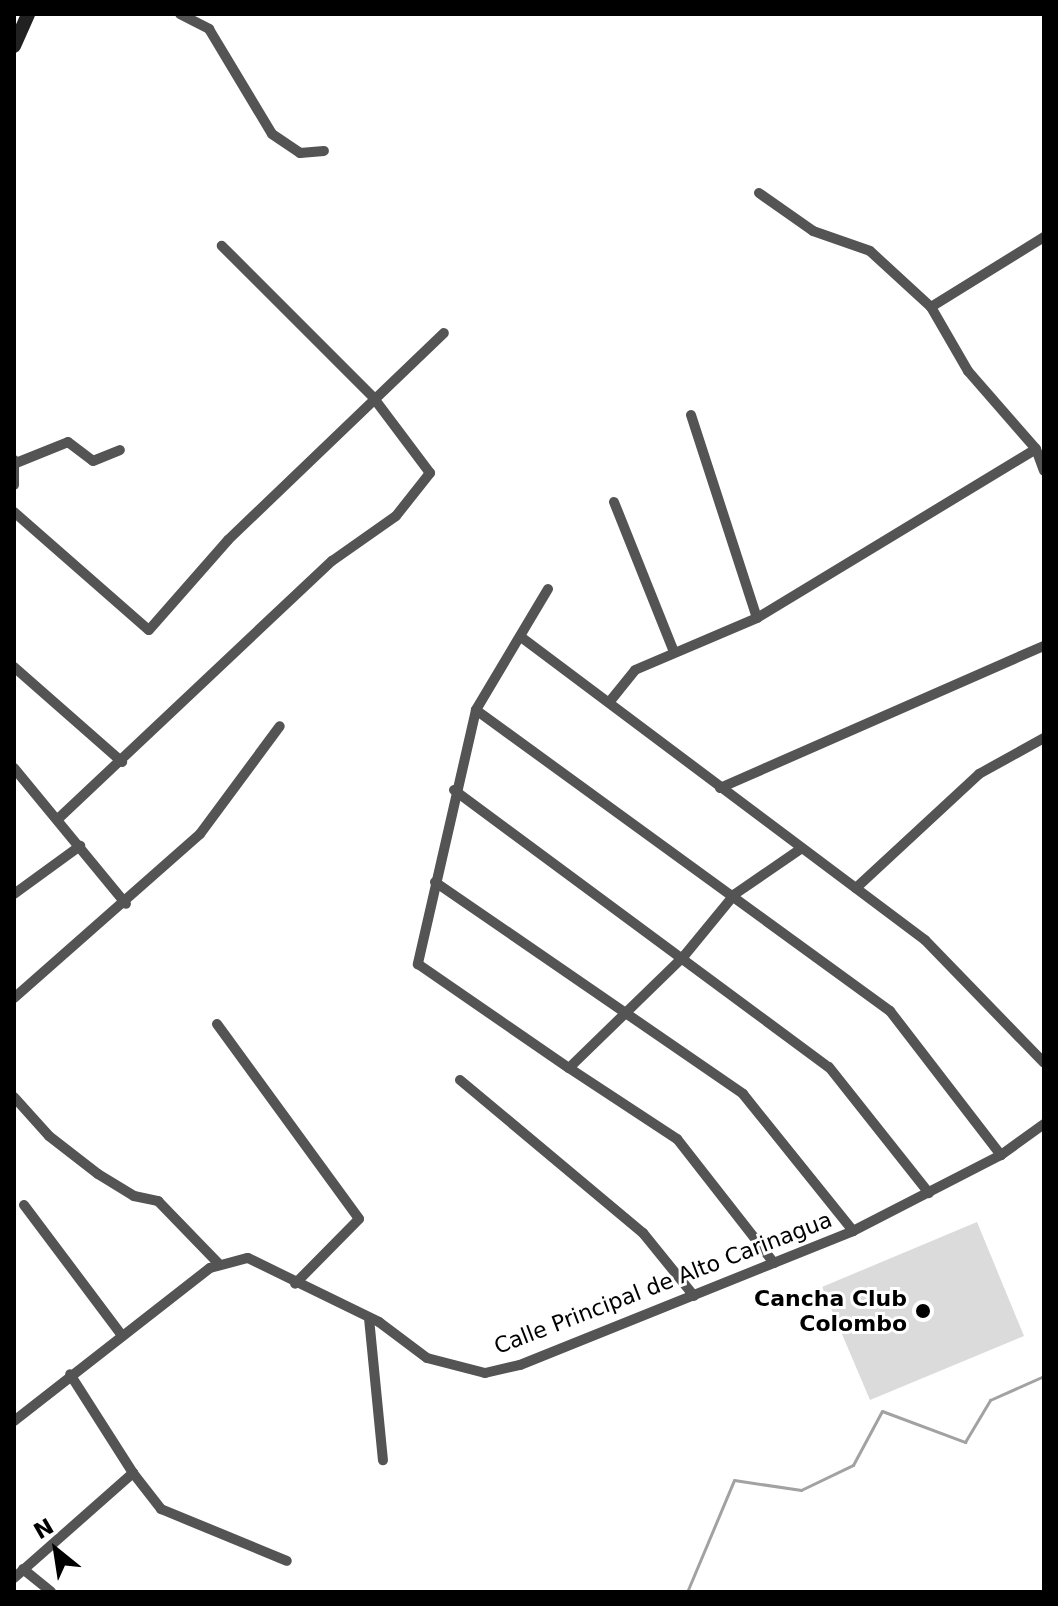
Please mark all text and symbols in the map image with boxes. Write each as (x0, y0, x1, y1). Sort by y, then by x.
street label: Calle Principal de Alto Carinagua (490, 1206, 836, 1360)
place label: Cancha Club Colombo (754, 1285, 907, 1336)
marker: Cancha Club Colombo (914, 1302, 932, 1320)
north arrow (16, 1510, 96, 1590)
text: N (30, 1513, 58, 1544)

